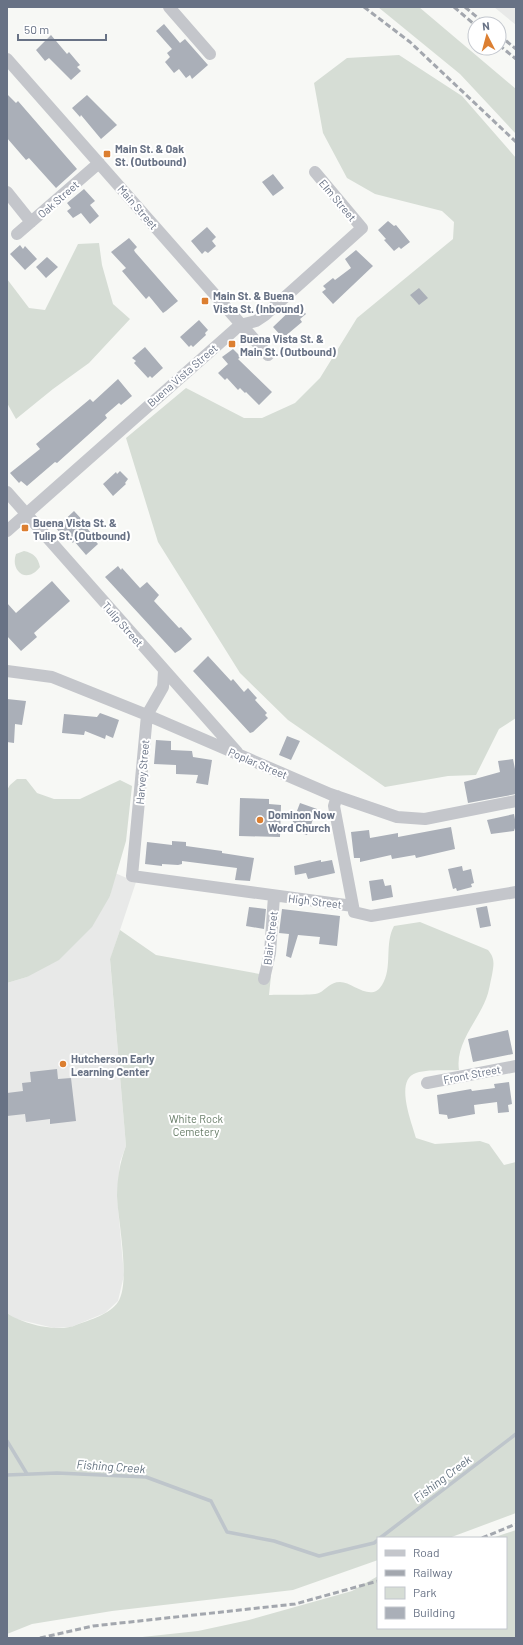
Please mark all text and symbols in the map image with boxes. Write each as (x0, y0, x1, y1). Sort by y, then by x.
scale bar (18, 16, 106, 42)
north arrow (467, 16, 507, 56)
text: N (482, 19, 490, 32)
text: 50 m (24, 22, 49, 36)
place label: Main St. & Oak St. (Outbound) (115, 142, 186, 168)
marker: Main St. & Oak St. (Outbound) (102, 149, 112, 159)
street label: Elm Street (317, 176, 359, 224)
street label: Oak Street (35, 178, 81, 220)
street label: Main Street (115, 182, 161, 232)
place label: Main St. & Buena Vista St. (Inbound) (213, 289, 303, 315)
marker: Main St. & Buena Vista St. (Inbound) (200, 296, 210, 306)
place label: Buena Vista St. & Main St. (Outbound) (240, 332, 336, 358)
marker: Buena Vista St. & Main St. (Outbound) (227, 339, 237, 349)
street label: Buena Vista Street (144, 341, 220, 409)
place label: Buena Vista St. & Tulip St. (Outbound) (33, 516, 130, 542)
marker: Buena Vista St. & Tulip St. (Outbound) (20, 523, 30, 533)
street label: Tulip Street (100, 599, 146, 649)
street label: Harvey Street (133, 739, 151, 805)
street label: Poplar Street (227, 745, 289, 781)
place label: Dominon Now Word Church (268, 808, 335, 834)
marker: Dominon Now Word Church (255, 815, 265, 825)
street label: High Street (287, 891, 343, 911)
street label: Blair Street (260, 910, 280, 966)
place label: Hutcherson Early Learning Center (71, 1052, 155, 1078)
marker: Hutcherson Early Learning Center (58, 1059, 68, 1069)
street label: Front Street (442, 1062, 502, 1086)
park label: White Rock Cemetery (169, 1112, 224, 1138)
water label: Fishing Creek (410, 1452, 474, 1504)
water label: Fishing Creek (76, 1457, 146, 1475)
legend (377, 1537, 507, 1629)
text: Road (413, 1545, 440, 1559)
text: Railway (413, 1565, 453, 1579)
text: Park (413, 1585, 437, 1599)
text: Building (413, 1605, 455, 1619)

